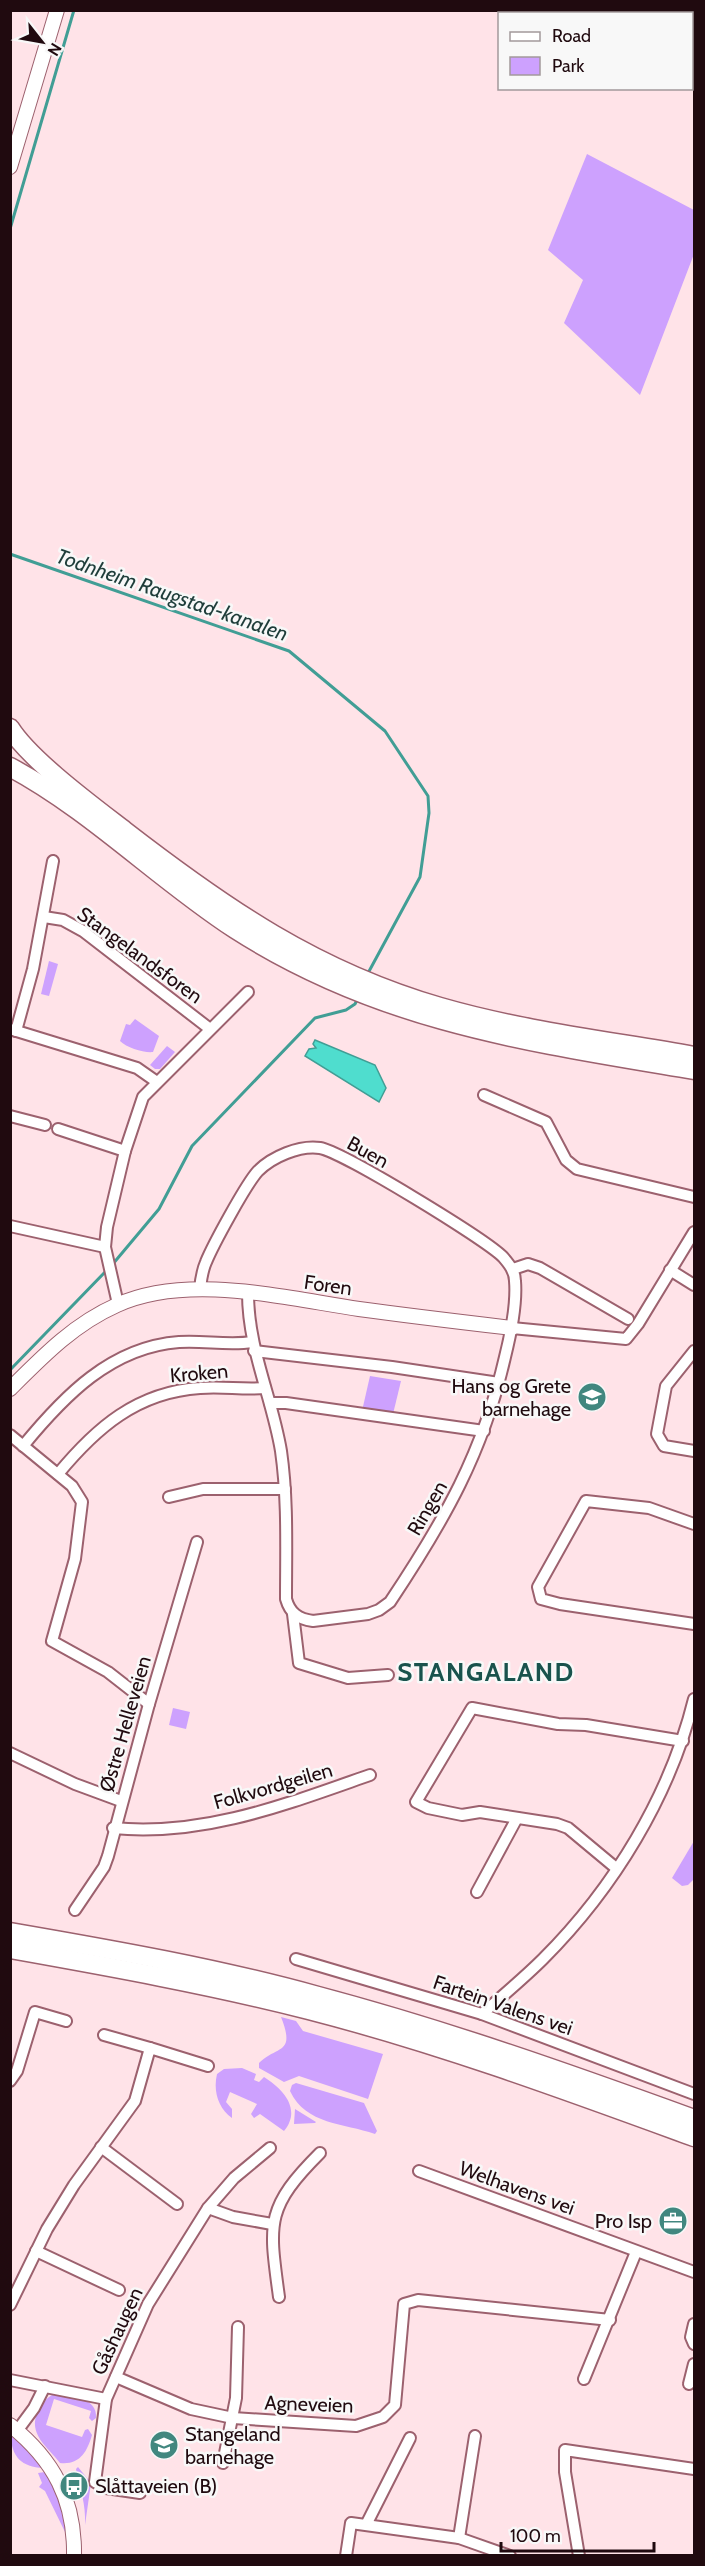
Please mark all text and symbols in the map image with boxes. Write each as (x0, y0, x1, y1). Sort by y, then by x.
north arrow (12, 12, 72, 72)
legend (498, 12, 693, 90)
text: Road (552, 25, 591, 47)
text: N (43, 40, 65, 59)
text: Park (552, 55, 585, 77)
water label: Todnheim Raugstad-kanalen (53, 543, 291, 646)
street label: Stangelandsforen (73, 902, 207, 1008)
street label: Buen (343, 1131, 393, 1173)
street label: Foren (303, 1270, 353, 1300)
street label: Kroken (169, 1359, 229, 1387)
place label: Hans og Grete barnehage (452, 1374, 571, 1421)
school or university icon: Hans og Grete barnehage (576, 1381, 608, 1413)
street label: Ringen (402, 1477, 452, 1539)
street label: Østre Helleveien (94, 1653, 156, 1795)
district label: STANGALAND (397, 1656, 575, 1688)
street label: Folkvordgeilen (211, 1758, 335, 1814)
street label: Fartein Valens vei (430, 1970, 576, 2040)
street label: Welhavens vei (456, 2156, 578, 2220)
office icon: Pro Isp (657, 2205, 689, 2237)
place label: Pro Isp (595, 2209, 652, 2233)
street label: Gåshaugen (86, 2284, 148, 2378)
street label: Agneveien (264, 2390, 354, 2418)
place label: Stangeland barnehage (185, 2422, 281, 2469)
school or university icon: Stangeland barnehage (148, 2429, 180, 2461)
bus stop icon: Slåttaveien (B) (58, 2470, 90, 2502)
place label: Slåttaveien (B) (95, 2474, 217, 2498)
scale bar (501, 2515, 654, 2553)
text: 100 m (510, 2525, 561, 2547)

